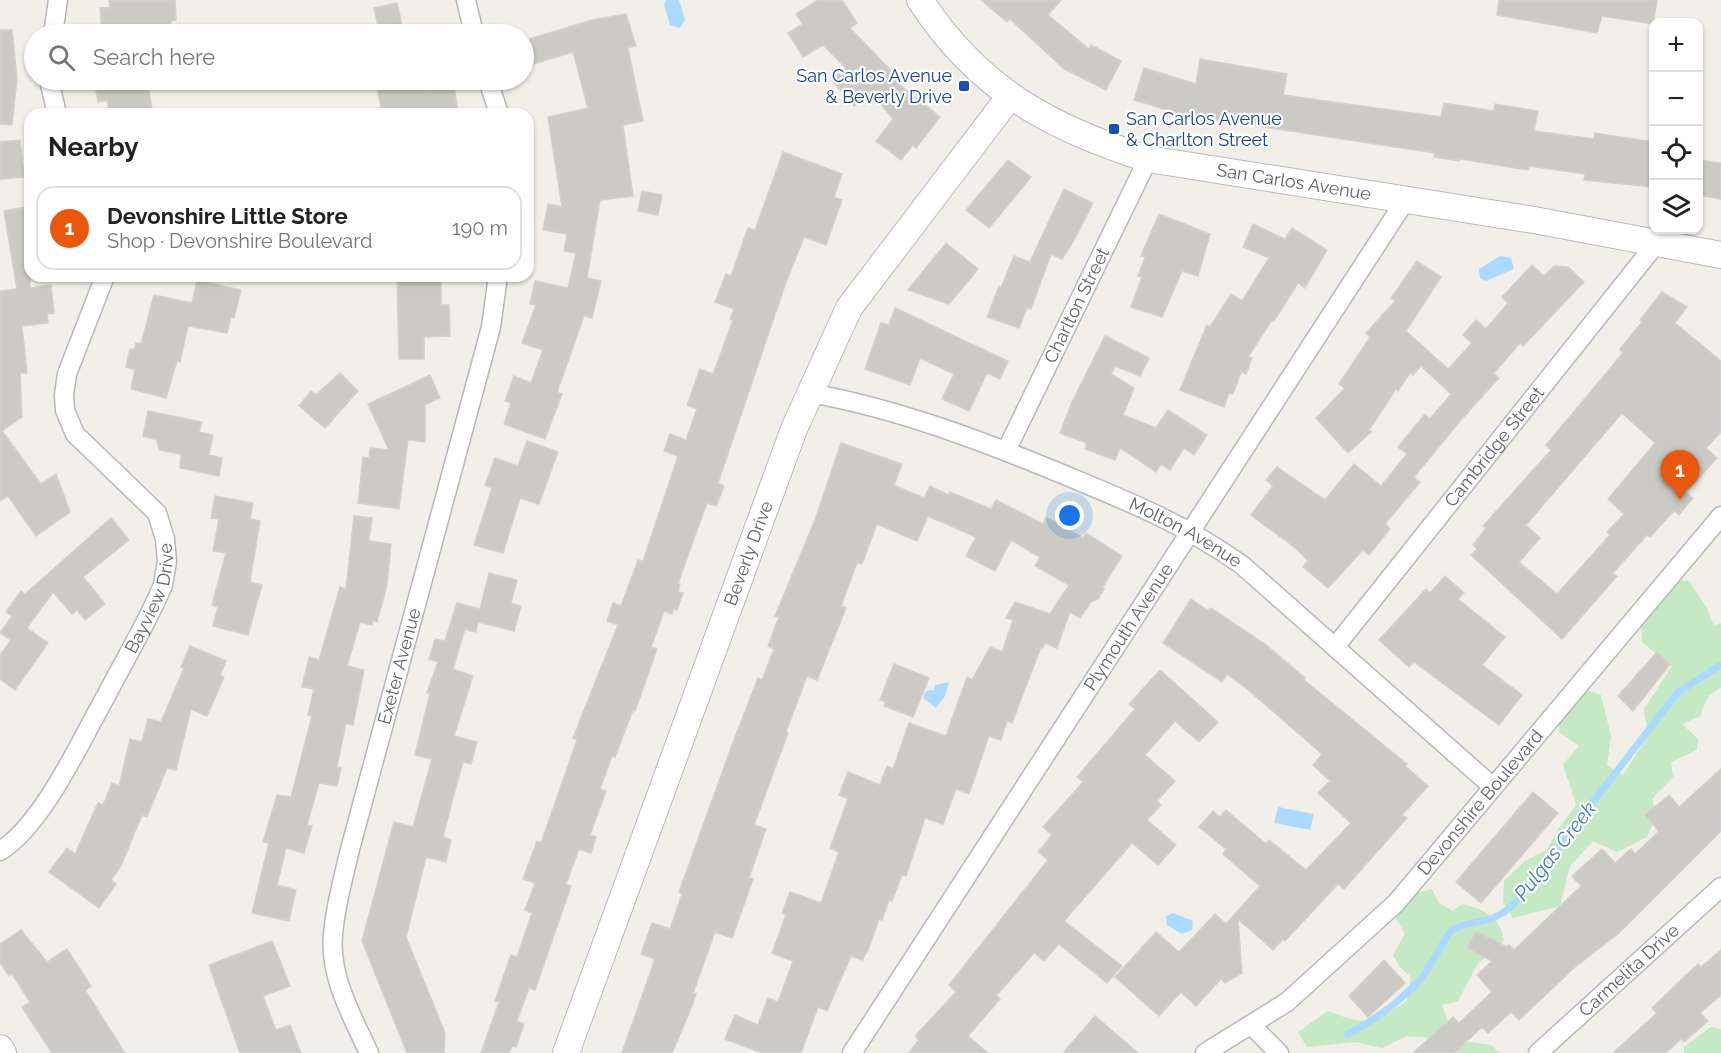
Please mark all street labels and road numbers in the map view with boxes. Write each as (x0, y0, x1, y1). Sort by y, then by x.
street label: San Carlos Avenue (1215, 159, 1373, 204)
street label: Charlton Street (1040, 244, 1113, 366)
street label: Cambridge Street (1440, 382, 1548, 511)
street label: Molton Avenue (1126, 493, 1246, 572)
street label: Beverly Drive (719, 497, 777, 608)
street label: Bayview Drive (120, 542, 177, 657)
street label: Plymouth Avenue (1079, 559, 1177, 694)
street label: Exeter Avenue (373, 605, 425, 727)
street label: Devonshire Boulevard (1413, 725, 1547, 879)
street label: Carmelita Drive (1574, 919, 1684, 1021)

